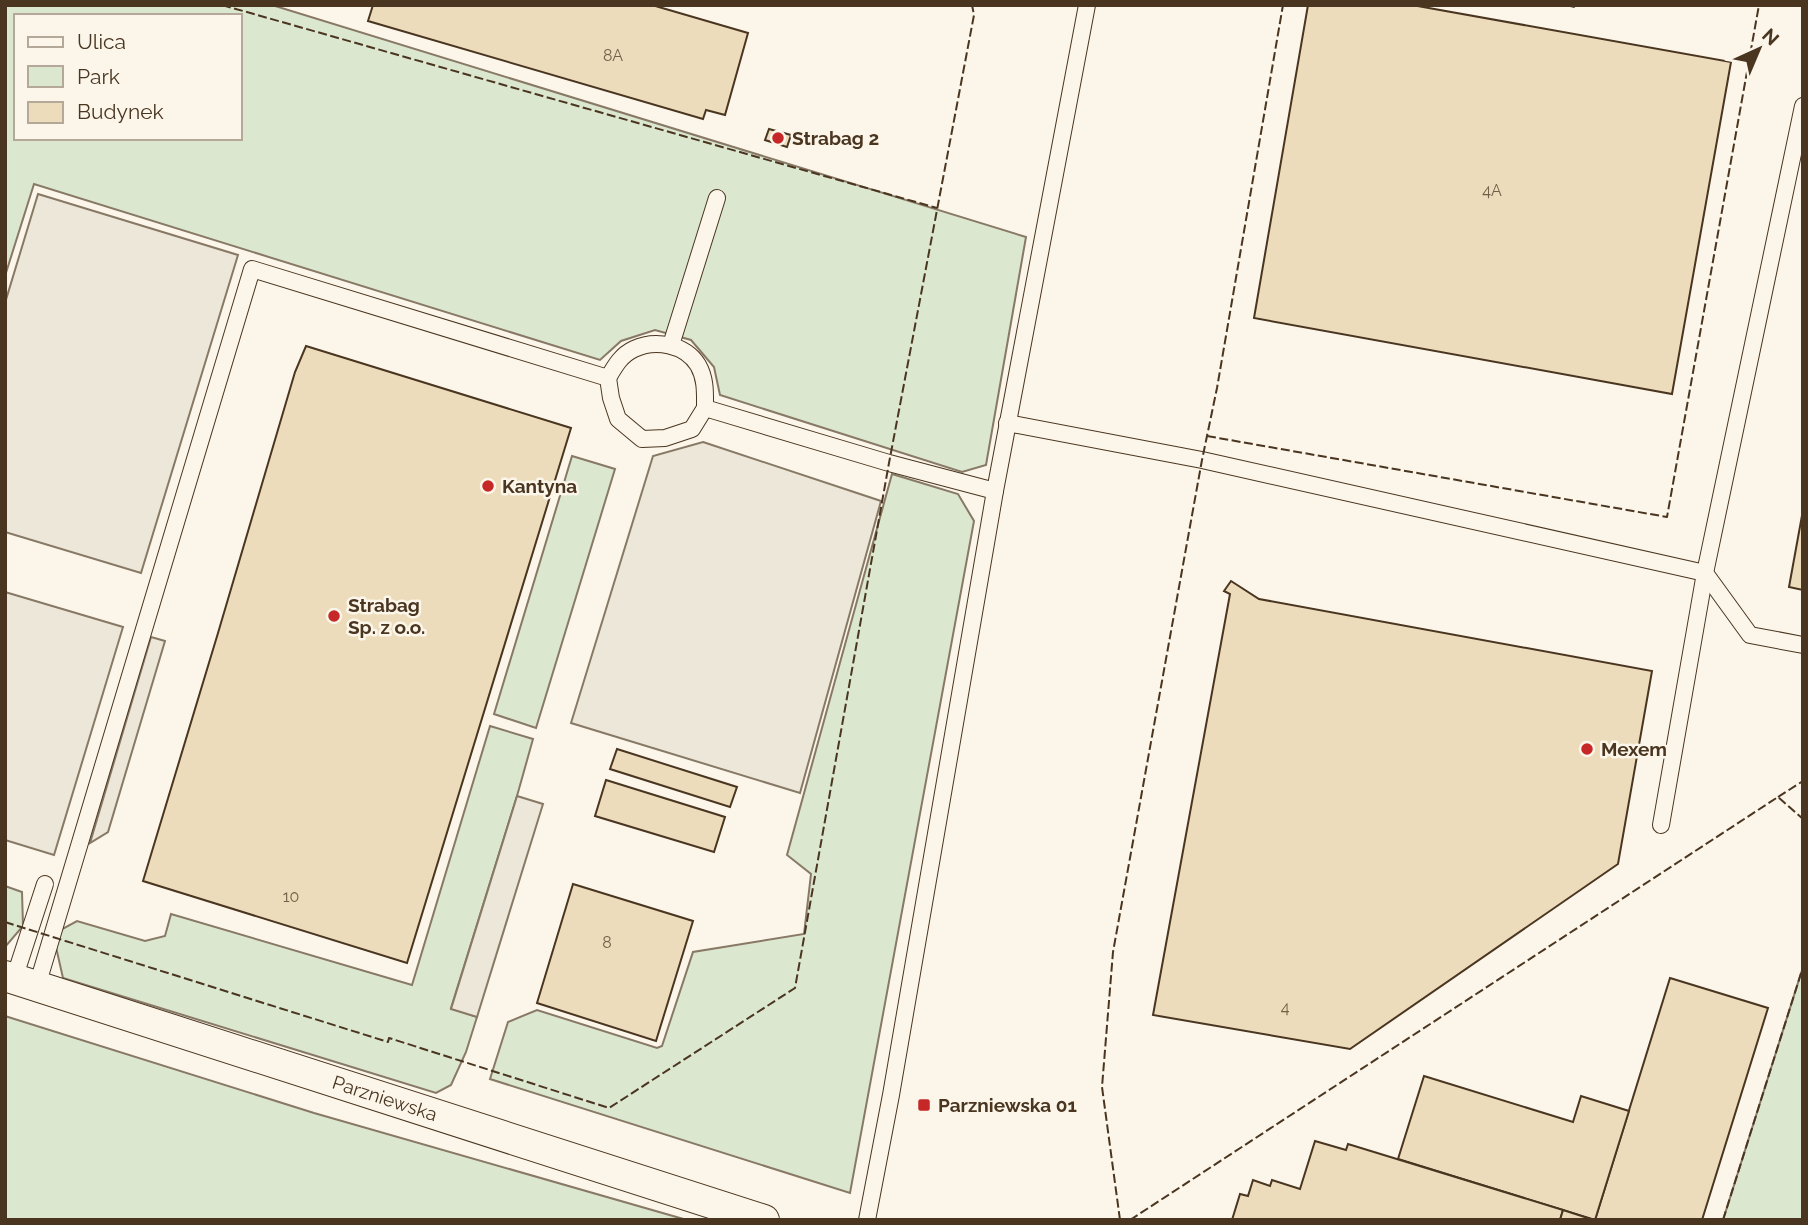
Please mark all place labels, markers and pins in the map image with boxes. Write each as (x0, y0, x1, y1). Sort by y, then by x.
place label: Strabag 2 (792, 127, 879, 149)
marker: Strabag 2 (770, 130, 786, 146)
place label: Kantyna (502, 475, 577, 497)
marker: Kantyna (480, 478, 496, 494)
place label: Strabag Sp. z o.o. (348, 594, 425, 638)
marker: Strabag Sp. z o.o. (326, 608, 342, 624)
place label: Mexem (1601, 738, 1667, 760)
marker: Mexem (1579, 741, 1595, 757)
place label: Parzniewska 01 (938, 1094, 1077, 1116)
marker: Parzniewska 01 (916, 1097, 932, 1113)

